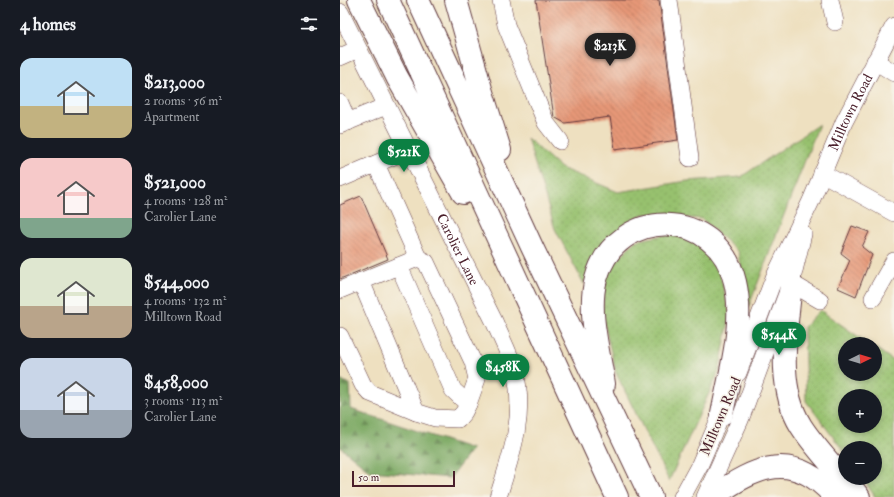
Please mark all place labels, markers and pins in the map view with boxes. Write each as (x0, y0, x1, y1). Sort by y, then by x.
pin: $213K (582, 33, 638, 67)
pin: $521K (376, 139, 432, 173)
pin: $544K (751, 322, 807, 356)
pin: $458K (475, 354, 531, 388)

